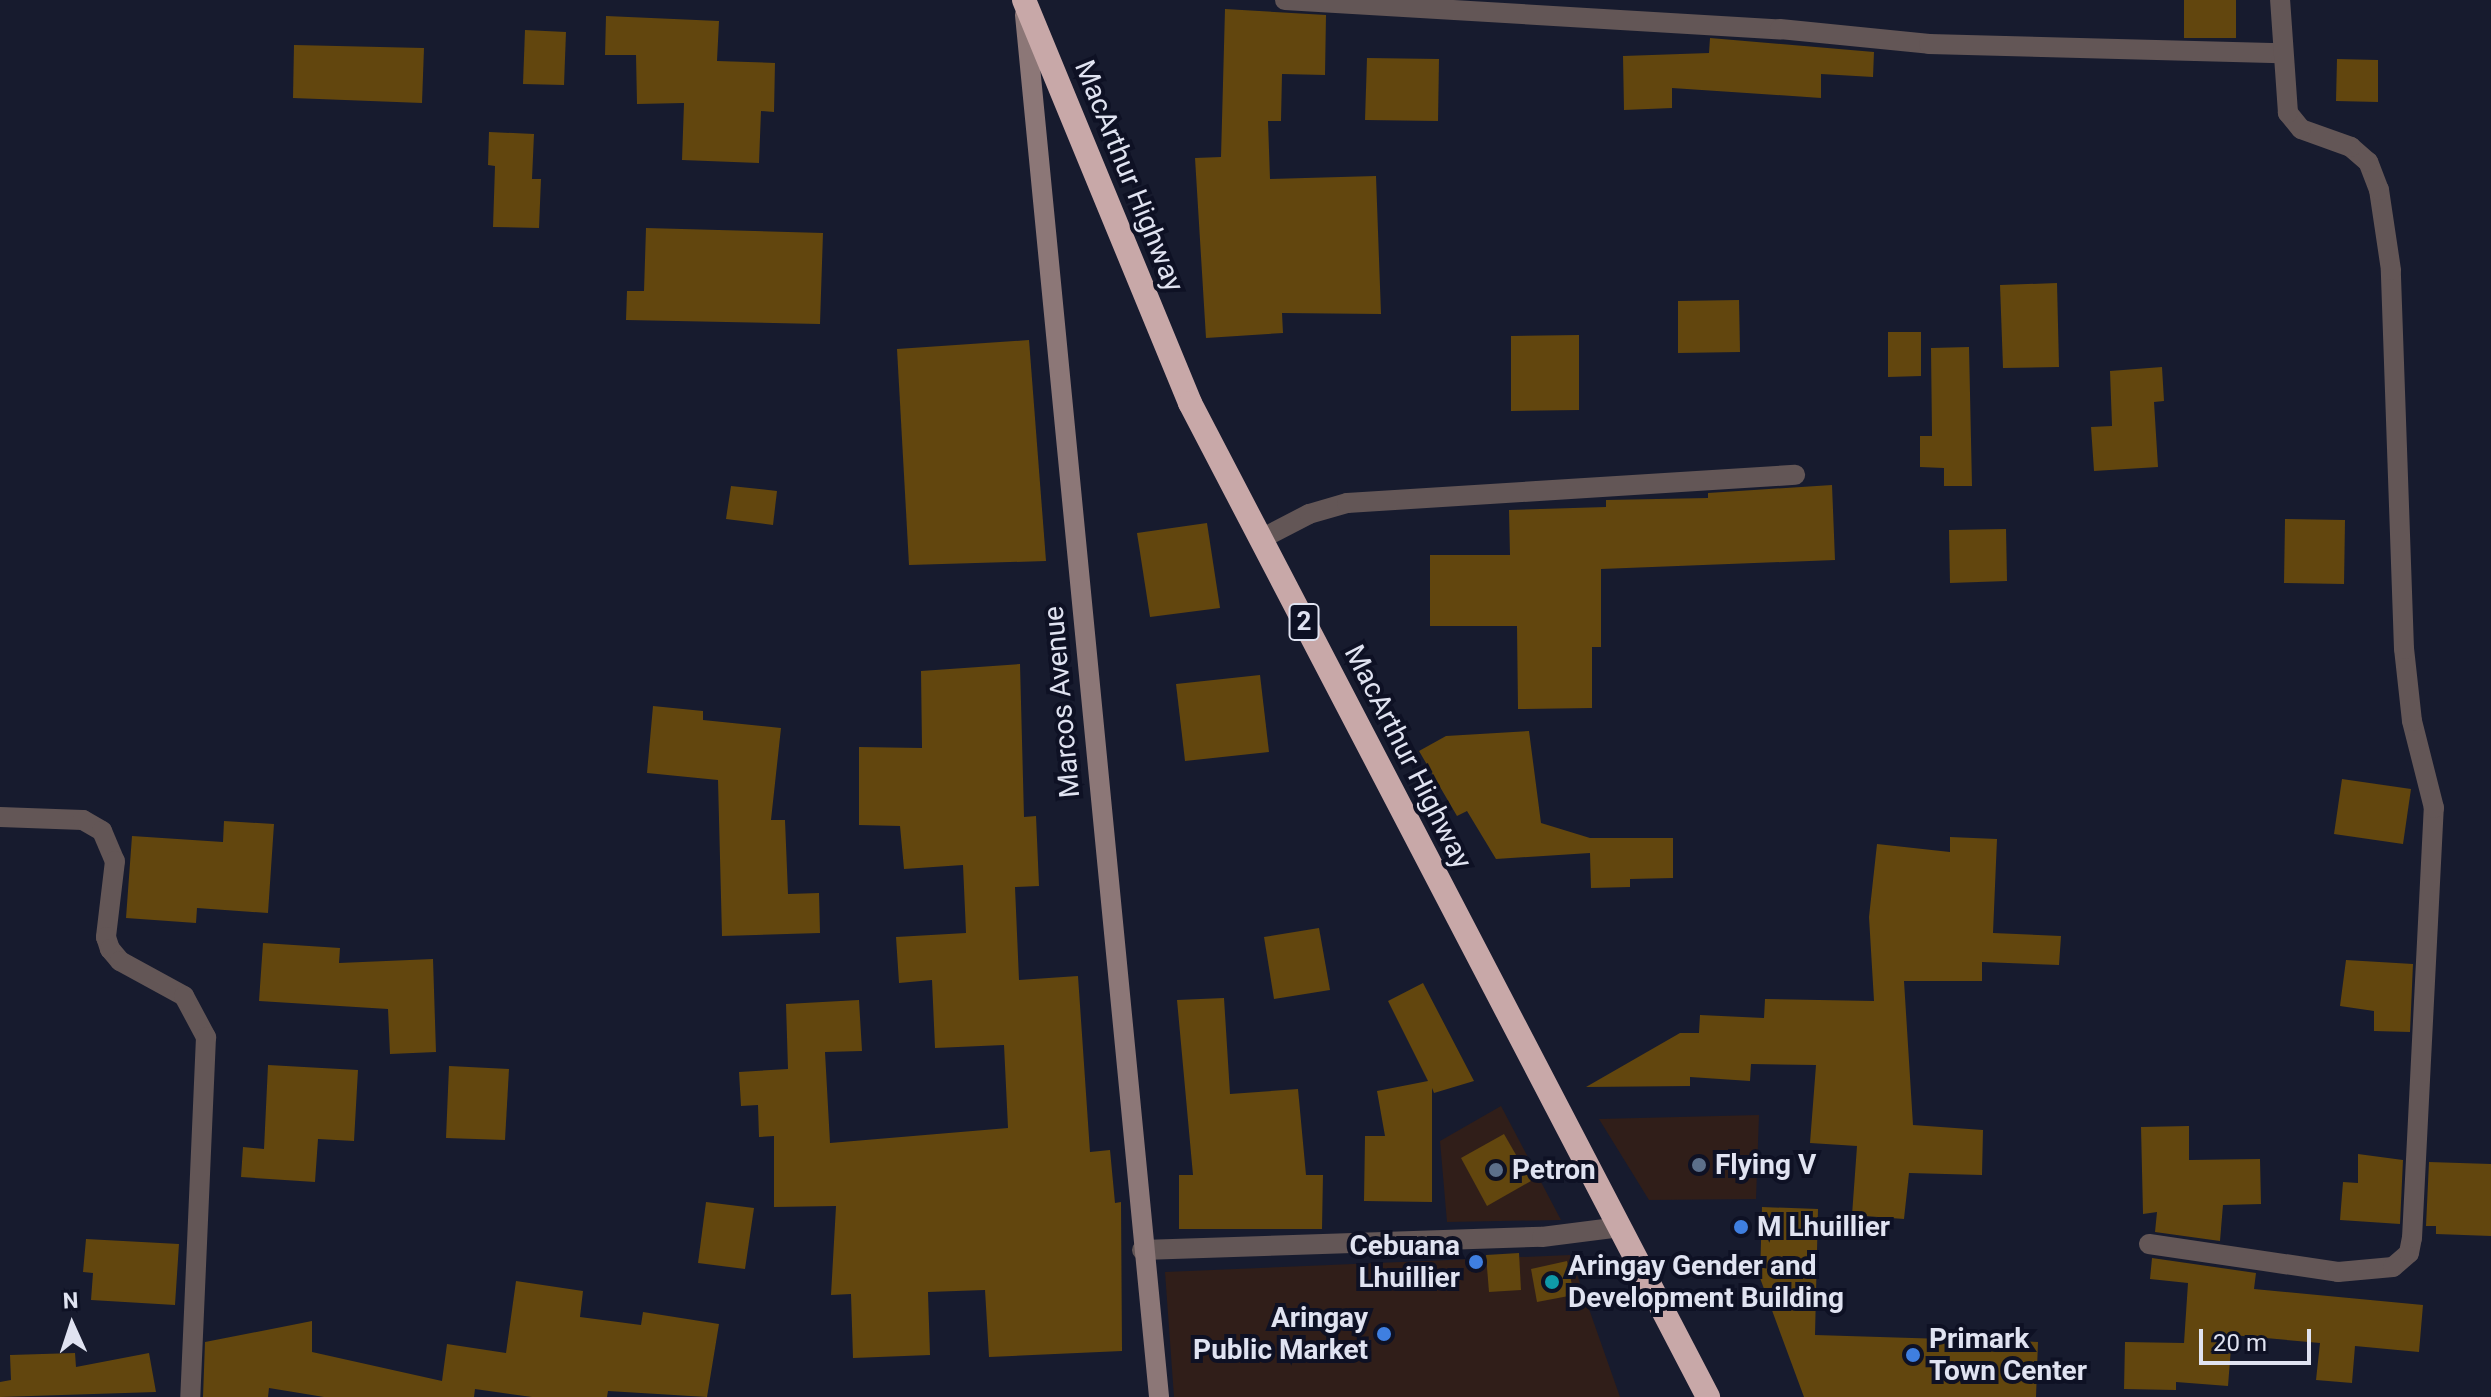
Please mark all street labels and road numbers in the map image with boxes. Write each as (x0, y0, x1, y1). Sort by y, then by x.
street label: MacArthur Highway (1067, 55, 1191, 297)
road number: 2 (1288, 600, 1320, 644)
street label: Marcos Avenue (1037, 605, 1087, 799)
street label: MacArthur Highway (1337, 640, 1479, 874)

